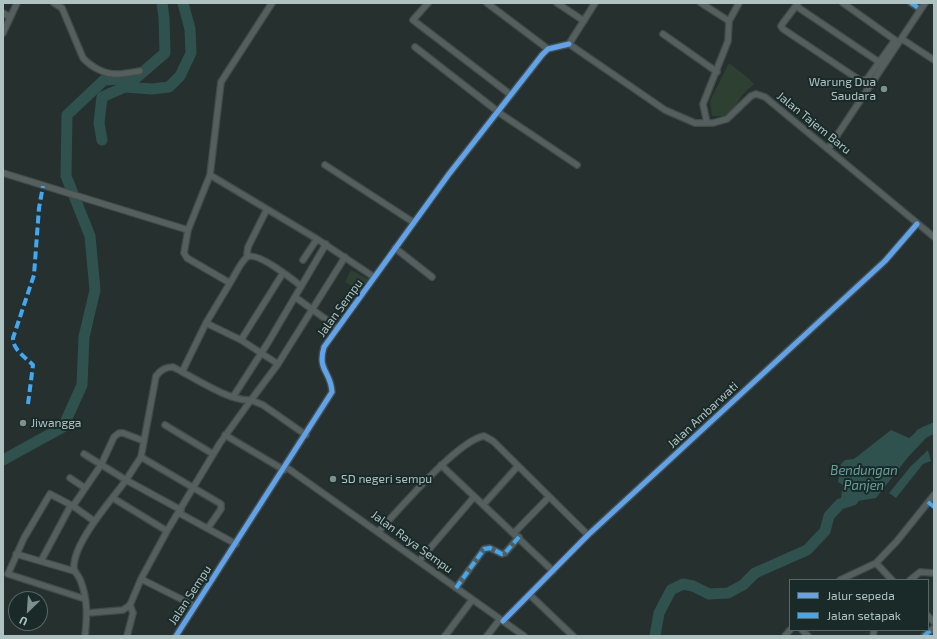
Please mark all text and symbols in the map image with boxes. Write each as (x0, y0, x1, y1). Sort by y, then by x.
place label: Warung Dua Saudara (809, 75, 876, 103)
marker: Warung Dua Saudara (879, 84, 889, 94)
street label: Jalan Tajem Baru (774, 89, 854, 157)
street label: Jalan Sempu (314, 276, 366, 340)
street label: Jalan Ambarwati (665, 379, 741, 451)
place label: Jiwangga (31, 416, 81, 430)
marker: Jiwangga (18, 418, 28, 428)
water label: Bendungan Panjen (830, 463, 898, 494)
place label: SD negeri sempu (341, 472, 432, 486)
marker: SD negeri sempu (328, 474, 338, 484)
street label: Jalan Raya Sempu (368, 508, 456, 576)
street label: Jalan Sempu (165, 563, 215, 627)
legend (789, 579, 929, 631)
text: Jalur sepeda (827, 588, 895, 602)
north arrow (8, 591, 48, 631)
text: Jalan setapak (827, 608, 901, 622)
text: U (17, 614, 29, 629)

